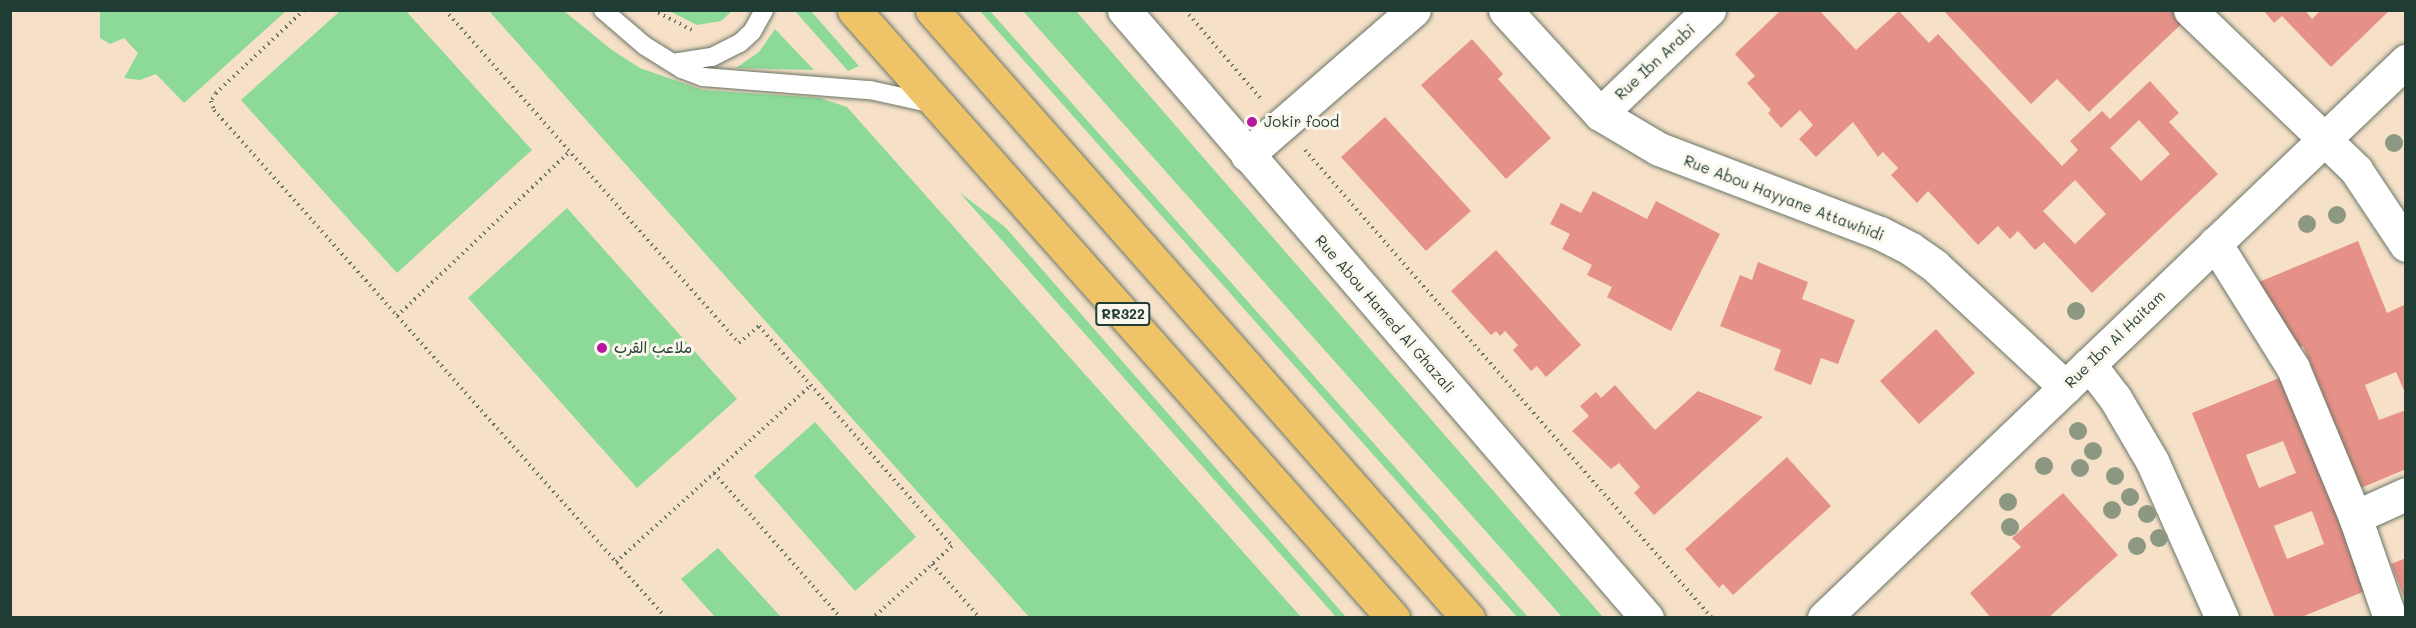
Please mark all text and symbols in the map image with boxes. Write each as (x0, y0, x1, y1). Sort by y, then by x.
street label: Rue Ibn Arabi (1611, 20, 1699, 104)
place label: Jokir food (1264, 113, 1339, 131)
marker: Jokir food (1245, 115, 1259, 129)
street label: Rue Abou Hayyane Attawhidi (1681, 151, 1887, 245)
street label: Rue Abou Hamed Al Ghazali (1312, 231, 1458, 397)
street label: Rue Ibn Al Haitam (2061, 286, 2169, 392)
road number: RR322 (1094, 303, 1152, 325)
place label: ملاعب القرب (614, 339, 692, 357)
marker: ملاعب القرب (595, 341, 609, 355)

